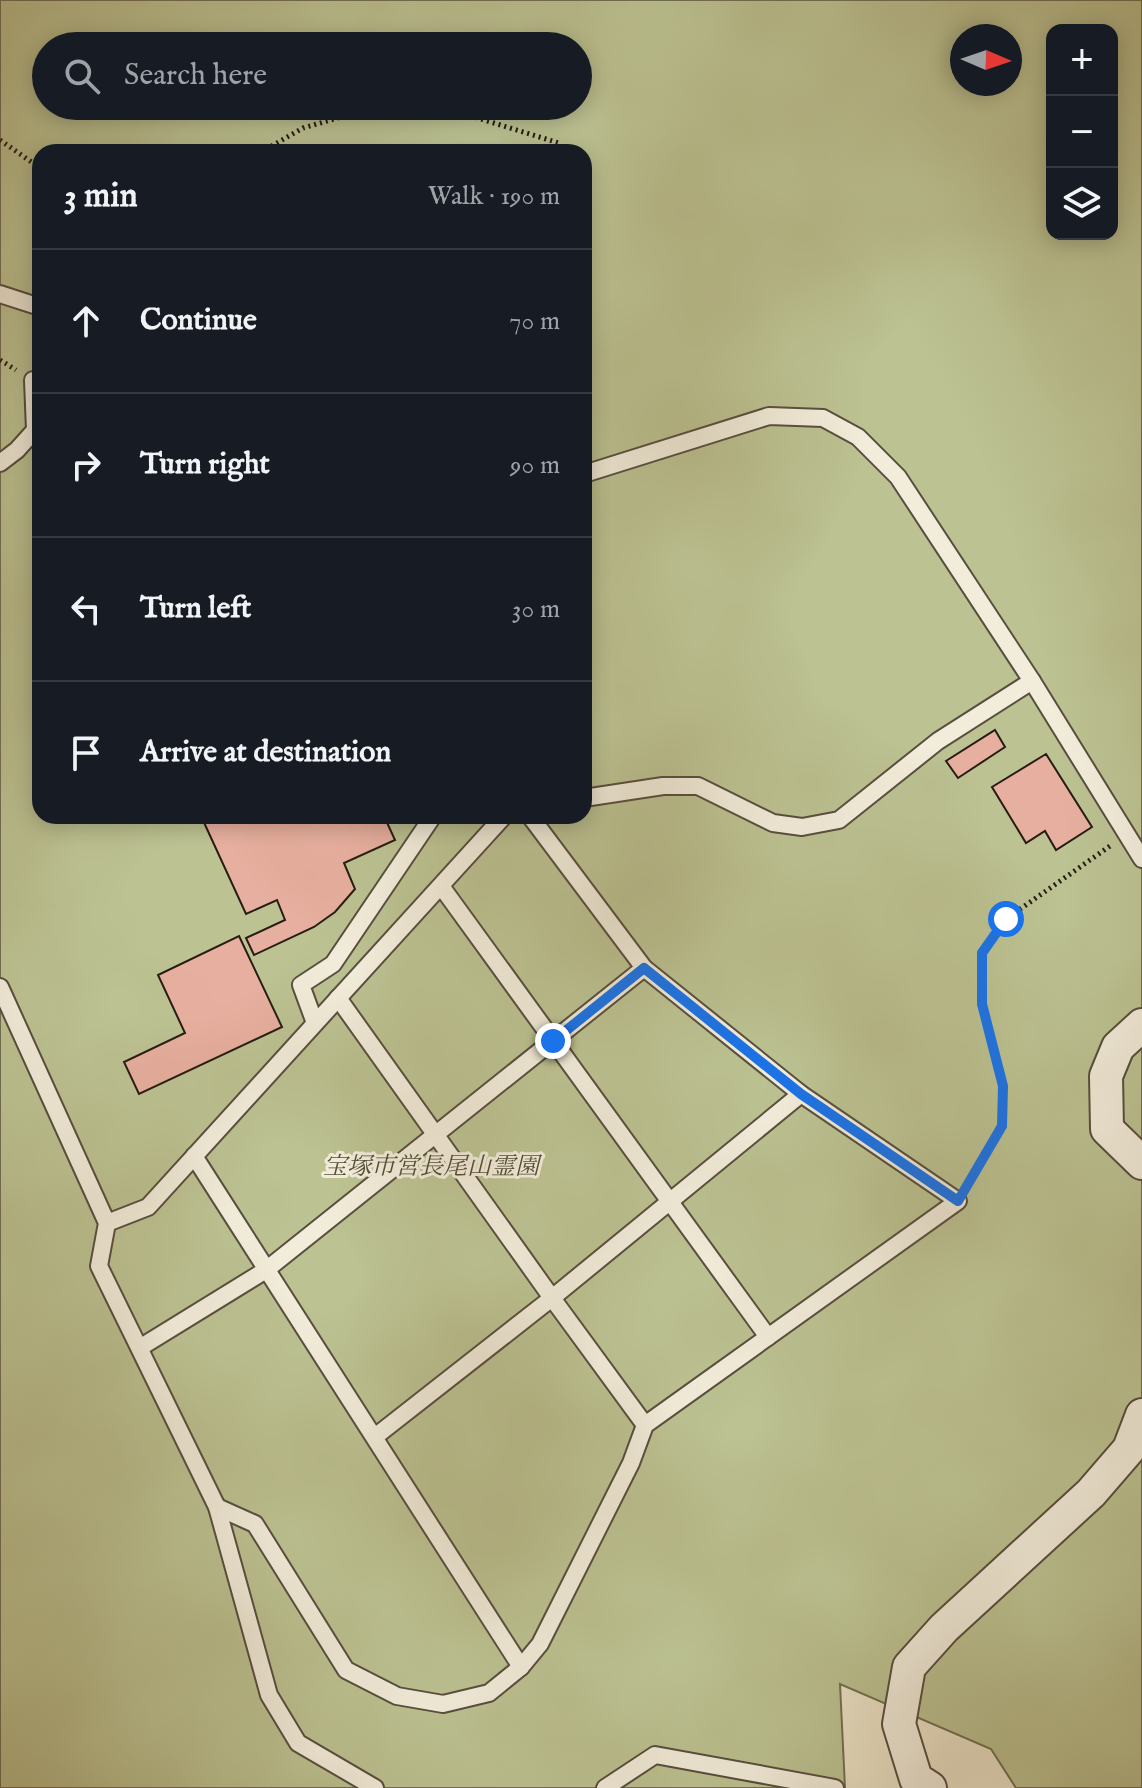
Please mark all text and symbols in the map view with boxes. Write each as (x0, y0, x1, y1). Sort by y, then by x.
north arrow (950, 24, 1022, 96)
map controls (1046, 24, 1118, 240)
button: + (1046, 24, 1118, 96)
search box (32, 32, 592, 120)
icon: search (60, 54, 104, 98)
text: Search here (124, 57, 267, 95)
button: − (1046, 96, 1118, 168)
button: layers (1046, 168, 1118, 240)
text: 3 min (64, 175, 138, 218)
text: Walk · 190 m (428, 180, 560, 213)
icon: ahead (64, 299, 108, 343)
text: Continue (140, 302, 257, 340)
text: 70 m (509, 305, 560, 338)
icon: right (64, 443, 108, 487)
text: Turn right (140, 446, 270, 484)
text: 90 m (510, 449, 560, 482)
icon: left (64, 587, 108, 631)
text: Turn left (140, 590, 251, 628)
text: 30 m (512, 593, 560, 626)
icon: arrive (64, 731, 108, 775)
text: Arrive at destination (140, 734, 391, 772)
route start (988, 901, 1024, 937)
route end (535, 1023, 571, 1059)
park label: 宝塚市営長尾山霊園 (323, 1152, 543, 1183)

